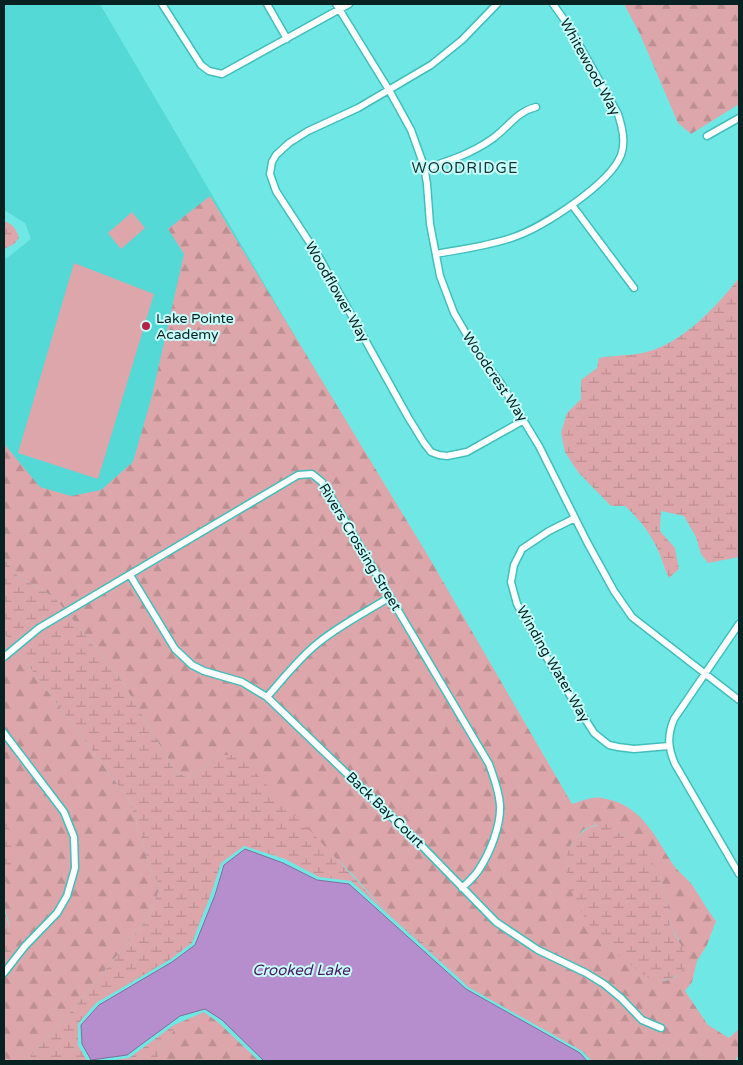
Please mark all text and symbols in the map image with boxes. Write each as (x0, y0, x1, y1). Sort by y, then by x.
street label: Whitewood Way (556, 15, 624, 119)
district label: WOODRIDGE (412, 159, 518, 177)
street label: Woodflower Way (301, 239, 373, 346)
place label: Lake Pointe Academy (156, 310, 234, 343)
marker: Lake Pointe Academy (140, 320, 152, 332)
street label: Woodcrest Way (459, 329, 532, 425)
street label: Rivers Crossing Street (315, 480, 405, 614)
street label: Winding Water Way (513, 603, 594, 726)
street label: Back Bay Court (342, 768, 428, 852)
water label: Crooked Lake (252, 961, 351, 979)

